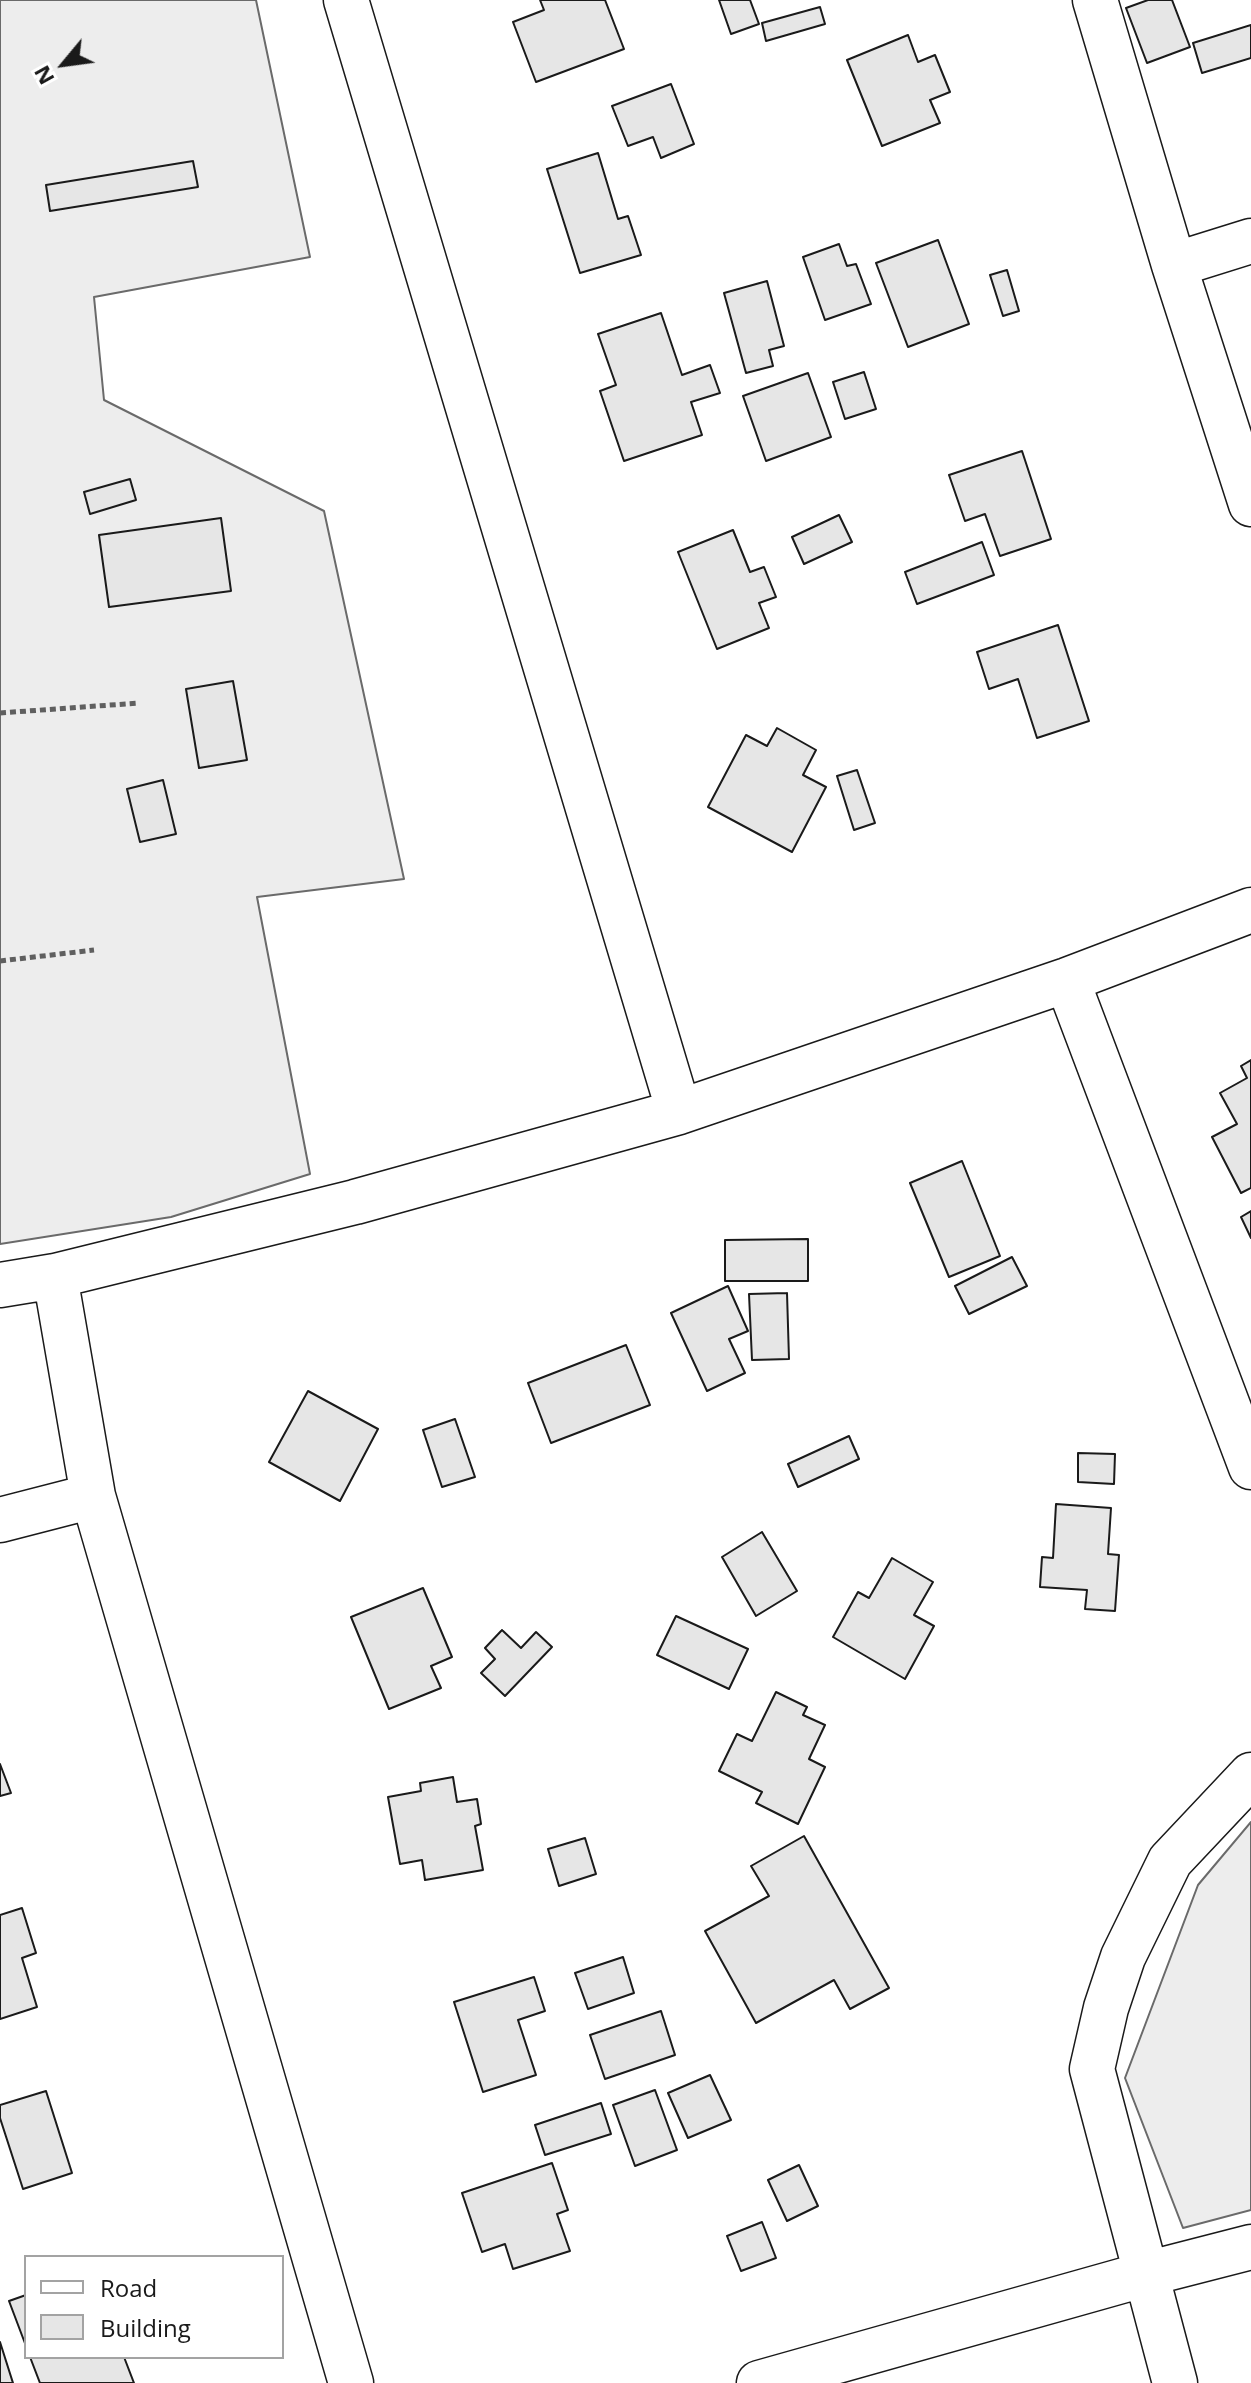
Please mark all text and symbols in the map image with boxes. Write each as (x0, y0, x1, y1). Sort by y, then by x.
north arrow (24, 24, 104, 104)
text: N (26, 61, 60, 91)
legend (24, 2255, 284, 2359)
text: Road (100, 2271, 157, 2304)
text: Building (100, 2311, 191, 2344)

